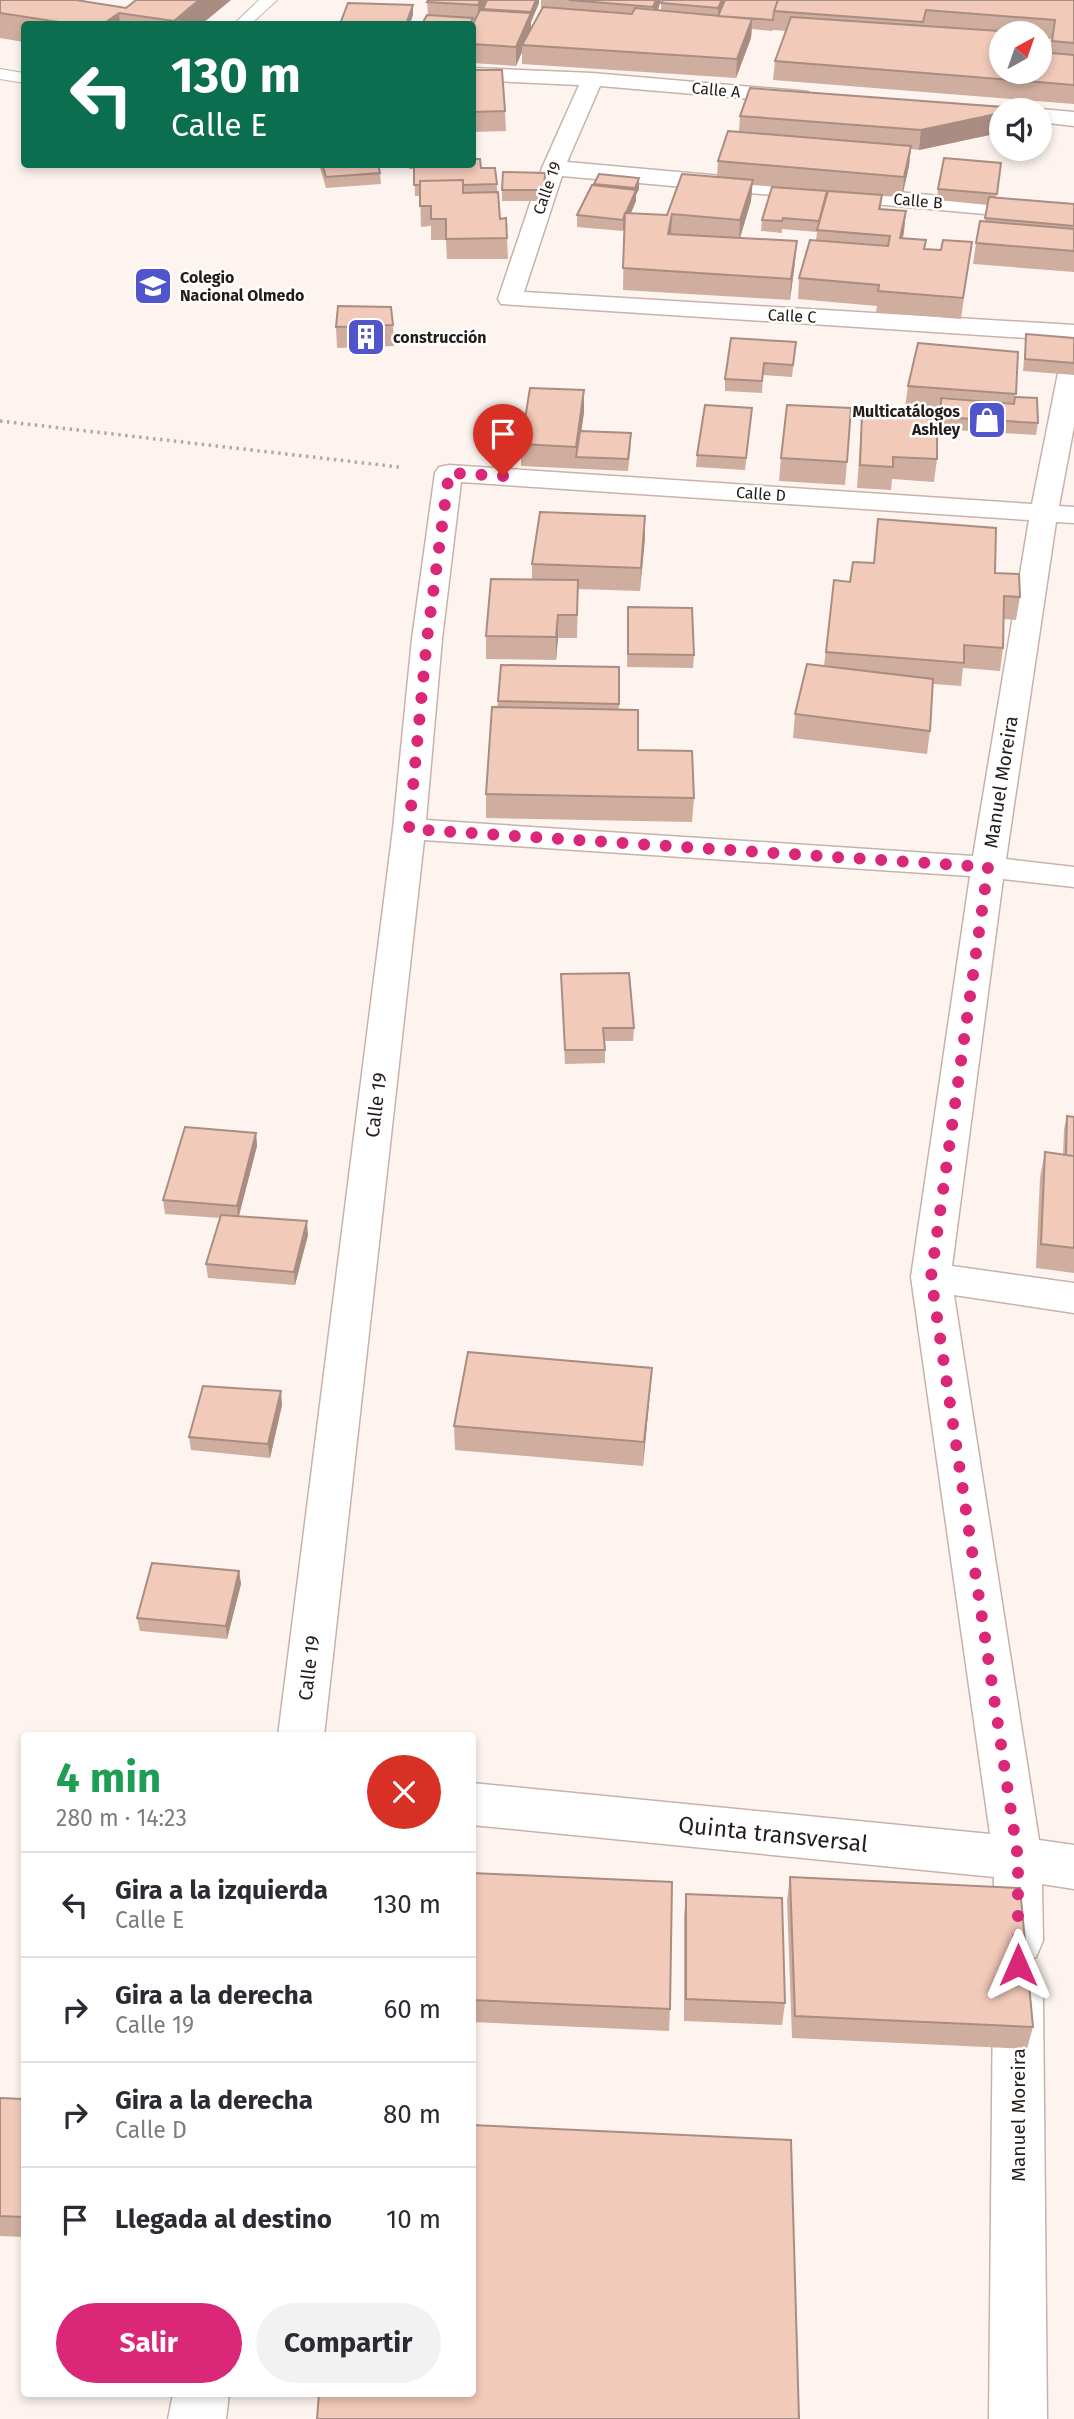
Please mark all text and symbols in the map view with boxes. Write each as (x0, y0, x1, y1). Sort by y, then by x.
north arrow (989, 21, 1052, 84)
map controls (989, 21, 1052, 161)
text: 130 m (171, 46, 301, 105)
icon: left (56, 49, 147, 140)
street label: Calle A (691, 78, 742, 102)
button: sound (989, 98, 1052, 161)
text: Calle E (171, 106, 267, 144)
street label: Calle 19 (529, 159, 565, 217)
street label: Calle B (893, 189, 944, 213)
school or university icon: Colegio Nacional Olmedo (132, 265, 174, 307)
place label: Colegio Nacional Olmedo (180, 268, 304, 305)
street label: Calle C (767, 305, 817, 327)
building icon: construcción (345, 316, 387, 358)
place label: construcción (393, 328, 487, 347)
shop icon: Multicatálogos Ashley (966, 399, 1008, 441)
place label: Multicatálogos Ashley (852, 402, 961, 439)
pin (473, 404, 533, 476)
icon: arrive (484, 415, 522, 453)
street label: Calle D (735, 483, 787, 505)
street label: Manuel Moreira (979, 714, 1023, 850)
street label: Calle 19 (361, 1071, 391, 1139)
street label: Calle 19 (294, 1634, 324, 1702)
text: 4 min (56, 1753, 161, 1803)
button: close (367, 1755, 441, 1829)
text: 280 m · 14:23 (56, 1804, 187, 1832)
street label: Quinta transversal (677, 1810, 869, 1858)
text: Gira a la izquierda (115, 1875, 328, 1906)
icon: left (56, 1886, 94, 1924)
text: 130 m (373, 1889, 441, 1920)
text: Calle E (115, 1906, 184, 1934)
position arrow (981, 1928, 1055, 2002)
text: Gira a la derecha (115, 1980, 313, 2011)
icon: right (56, 1991, 94, 2029)
text: 60 m (383, 1994, 441, 2025)
text: Calle 19 (115, 2011, 194, 2039)
street label: Manuel Moreira (1007, 2048, 1030, 2182)
text: Gira a la derecha (115, 2085, 313, 2116)
icon: right (56, 2096, 94, 2134)
text: 80 m (383, 2099, 441, 2130)
text: Calle D (115, 2116, 187, 2144)
icon: arrive (56, 2201, 94, 2239)
text: Llegada al destino (115, 2204, 332, 2235)
text: 10 m (386, 2204, 441, 2235)
button: Salir (56, 2303, 242, 2383)
button: Compartir (256, 2303, 441, 2383)

